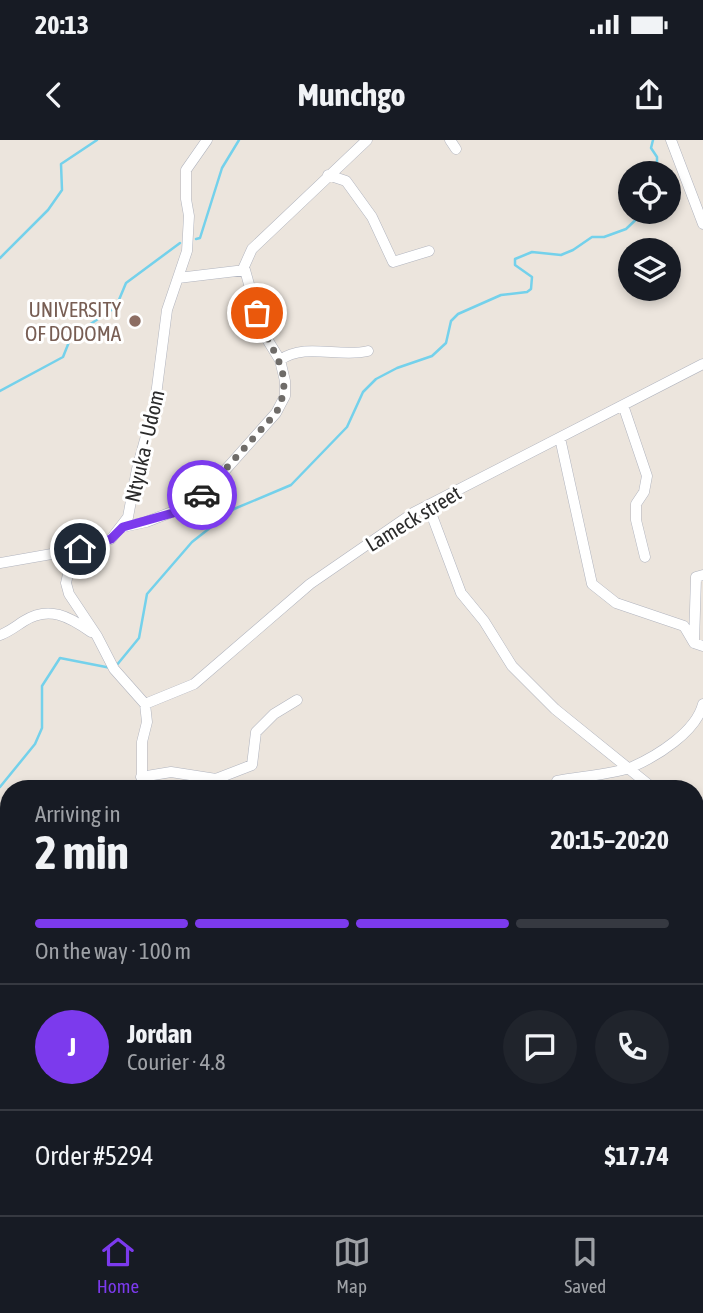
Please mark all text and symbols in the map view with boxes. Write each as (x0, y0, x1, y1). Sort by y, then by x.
text: 20:13 (35, 10, 89, 40)
icon: back (35, 76, 73, 114)
text: Munchgo (298, 76, 405, 113)
icon: share (630, 76, 668, 114)
map controls (618, 161, 681, 301)
button: locate (618, 161, 681, 224)
button: layers (618, 238, 681, 301)
pin (227, 283, 287, 343)
icon: bag (238, 294, 276, 332)
place label: UNIVERSITY OF DODOMA (25, 297, 122, 345)
marker: UNIVERSITY OF DODOMA (127, 313, 143, 329)
street label: Ntyuka - Udom (119, 387, 169, 505)
courier (167, 460, 237, 530)
icon: car (183, 476, 221, 514)
street label: Lameck street (361, 480, 465, 556)
pin (50, 519, 110, 579)
icon: home (61, 530, 99, 568)
text: Arriving in (35, 801, 121, 827)
text: 20:15–20:20 (551, 825, 669, 855)
text: 2 min (35, 826, 129, 879)
text: On the way · 100 m (35, 938, 191, 964)
button: chat (503, 1010, 577, 1084)
button: phone (595, 1010, 669, 1084)
text: Jordan (127, 1019, 192, 1049)
text: J (68, 1032, 76, 1062)
text: Courier · 4.8 (127, 1049, 226, 1075)
text: Order #5294 (35, 1141, 154, 1171)
text: $17.74 (605, 1141, 669, 1171)
tab: Home (97, 1233, 139, 1297)
tab: Map (333, 1233, 371, 1297)
tab: Saved (564, 1233, 606, 1297)

